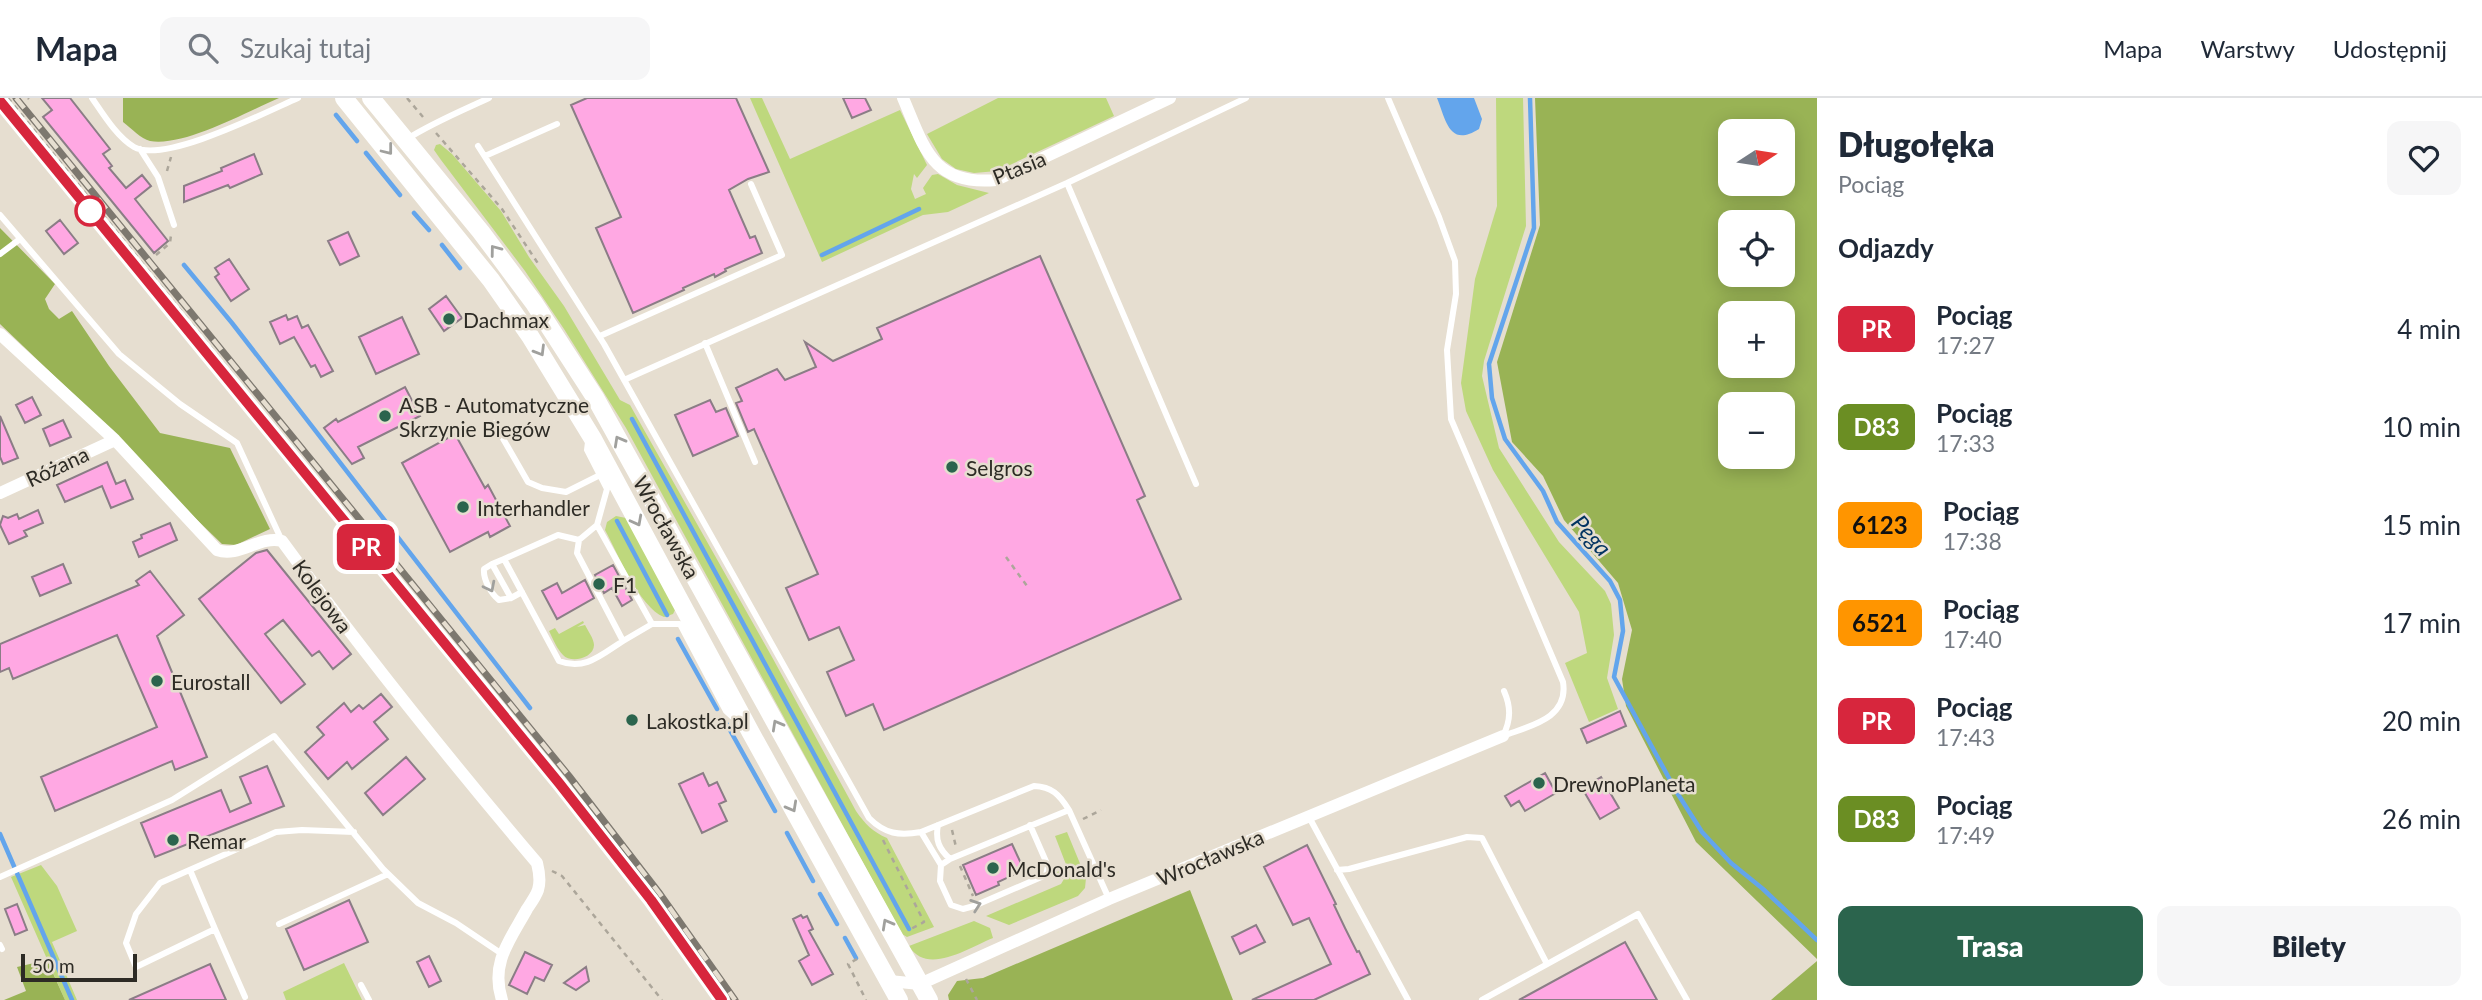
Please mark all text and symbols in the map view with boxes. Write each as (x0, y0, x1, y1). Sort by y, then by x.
search box (160, 17, 650, 80)
text: Mapa (35, 28, 118, 68)
icon: search (184, 29, 222, 67)
text: Szukaj tutaj (240, 32, 371, 64)
text: Mapa (2103, 34, 2162, 63)
text: Warstwy (2200, 34, 2295, 63)
text: Udostępnij (2333, 34, 2447, 63)
north arrow (1718, 119, 1796, 196)
map controls (1718, 119, 1795, 469)
button: heart (2387, 121, 2461, 195)
text: Długołęka (1838, 124, 1995, 164)
one-way arrow (380, 142, 392, 155)
street label: Ptasia (989, 145, 1049, 189)
text: Pociąg (1838, 170, 1904, 198)
unlabelled marker (75, 196, 105, 226)
button: locate (1718, 210, 1795, 287)
text: Odjazdy (1838, 232, 1934, 264)
one-way arrow (490, 245, 503, 258)
text: Pociąg (1936, 299, 2012, 331)
button: + (1718, 301, 1795, 378)
place label: Dachmax (463, 307, 550, 332)
marker: Dachmax (441, 311, 457, 327)
text: 4 min (2397, 313, 2461, 345)
text: PR (1861, 314, 1892, 343)
text: 17:27 (1936, 331, 1995, 359)
one-way arrow (531, 344, 544, 357)
place label: ASB - Automatyczne Skrzynie Biegów (399, 392, 589, 441)
button: − (1718, 392, 1795, 469)
text: Pociąg (1936, 397, 2012, 429)
marker: ASB - Automatyczne Skrzynie Biegów (377, 408, 393, 424)
text: 10 min (2382, 411, 2461, 443)
text: D83 (1853, 412, 1900, 441)
text: 17:33 (1936, 429, 1995, 457)
one-way arrow (614, 435, 627, 448)
street label: Różana (22, 441, 92, 491)
place label: Selgros (966, 455, 1033, 480)
marker: Selgros (944, 459, 960, 475)
street label: Wrocławska (629, 471, 705, 583)
place label: Interhandler (477, 495, 590, 520)
text: Pociąg (1943, 495, 2019, 527)
marker: Interhandler (455, 499, 471, 515)
water label: Pęga (1566, 509, 1618, 561)
text: 15 min (2382, 509, 2461, 541)
text: 6123 (1852, 510, 1908, 539)
one-way arrow (629, 513, 642, 526)
line badge: PR (334, 524, 398, 570)
text: 17:38 (1943, 527, 2002, 555)
text: PR (351, 532, 381, 561)
street label: Kolejowa (288, 554, 358, 638)
place label: F1 (613, 572, 637, 597)
marker: F1 (591, 576, 607, 592)
one-way arrow (481, 580, 495, 592)
text: Pociąg (1943, 593, 2019, 625)
text: 17 min (2382, 607, 2461, 639)
text: 6521 (1852, 608, 1908, 637)
text: 17:40 (1943, 625, 2002, 653)
place label: Eurostall (171, 669, 250, 694)
marker: Eurostall (149, 673, 165, 689)
text: Pociąg (1936, 691, 2012, 723)
text: 20 min (2382, 705, 2461, 737)
text: PR (1861, 706, 1892, 735)
place label: Lakostka.pl (646, 708, 749, 733)
marker: Lakostka.pl (624, 712, 640, 728)
one-way arrow (772, 720, 785, 732)
text: 17:43 (1936, 723, 1995, 751)
place label: DrewnoPlaneta (1553, 771, 1695, 796)
marker: DrewnoPlaneta (1531, 775, 1547, 791)
text: Pociąg (1936, 789, 2012, 821)
one-way arrow (784, 799, 797, 812)
text: 26 min (2382, 803, 2461, 835)
text: D83 (1853, 804, 1900, 833)
text: 17:49 (1936, 821, 1995, 849)
street label: Wrocławska (1153, 823, 1267, 891)
place label: Remar (187, 828, 246, 853)
marker: Remar (165, 832, 181, 848)
place label: McDonald's (1007, 856, 1116, 881)
marker: McDonald's (985, 860, 1001, 876)
one-way arrow (970, 899, 982, 913)
button: Trasa (1838, 906, 2143, 986)
button: Bilety (2157, 906, 2461, 986)
one-way arrow (882, 919, 895, 931)
scale bar (21, 951, 136, 983)
text: 50 m (32, 954, 75, 977)

